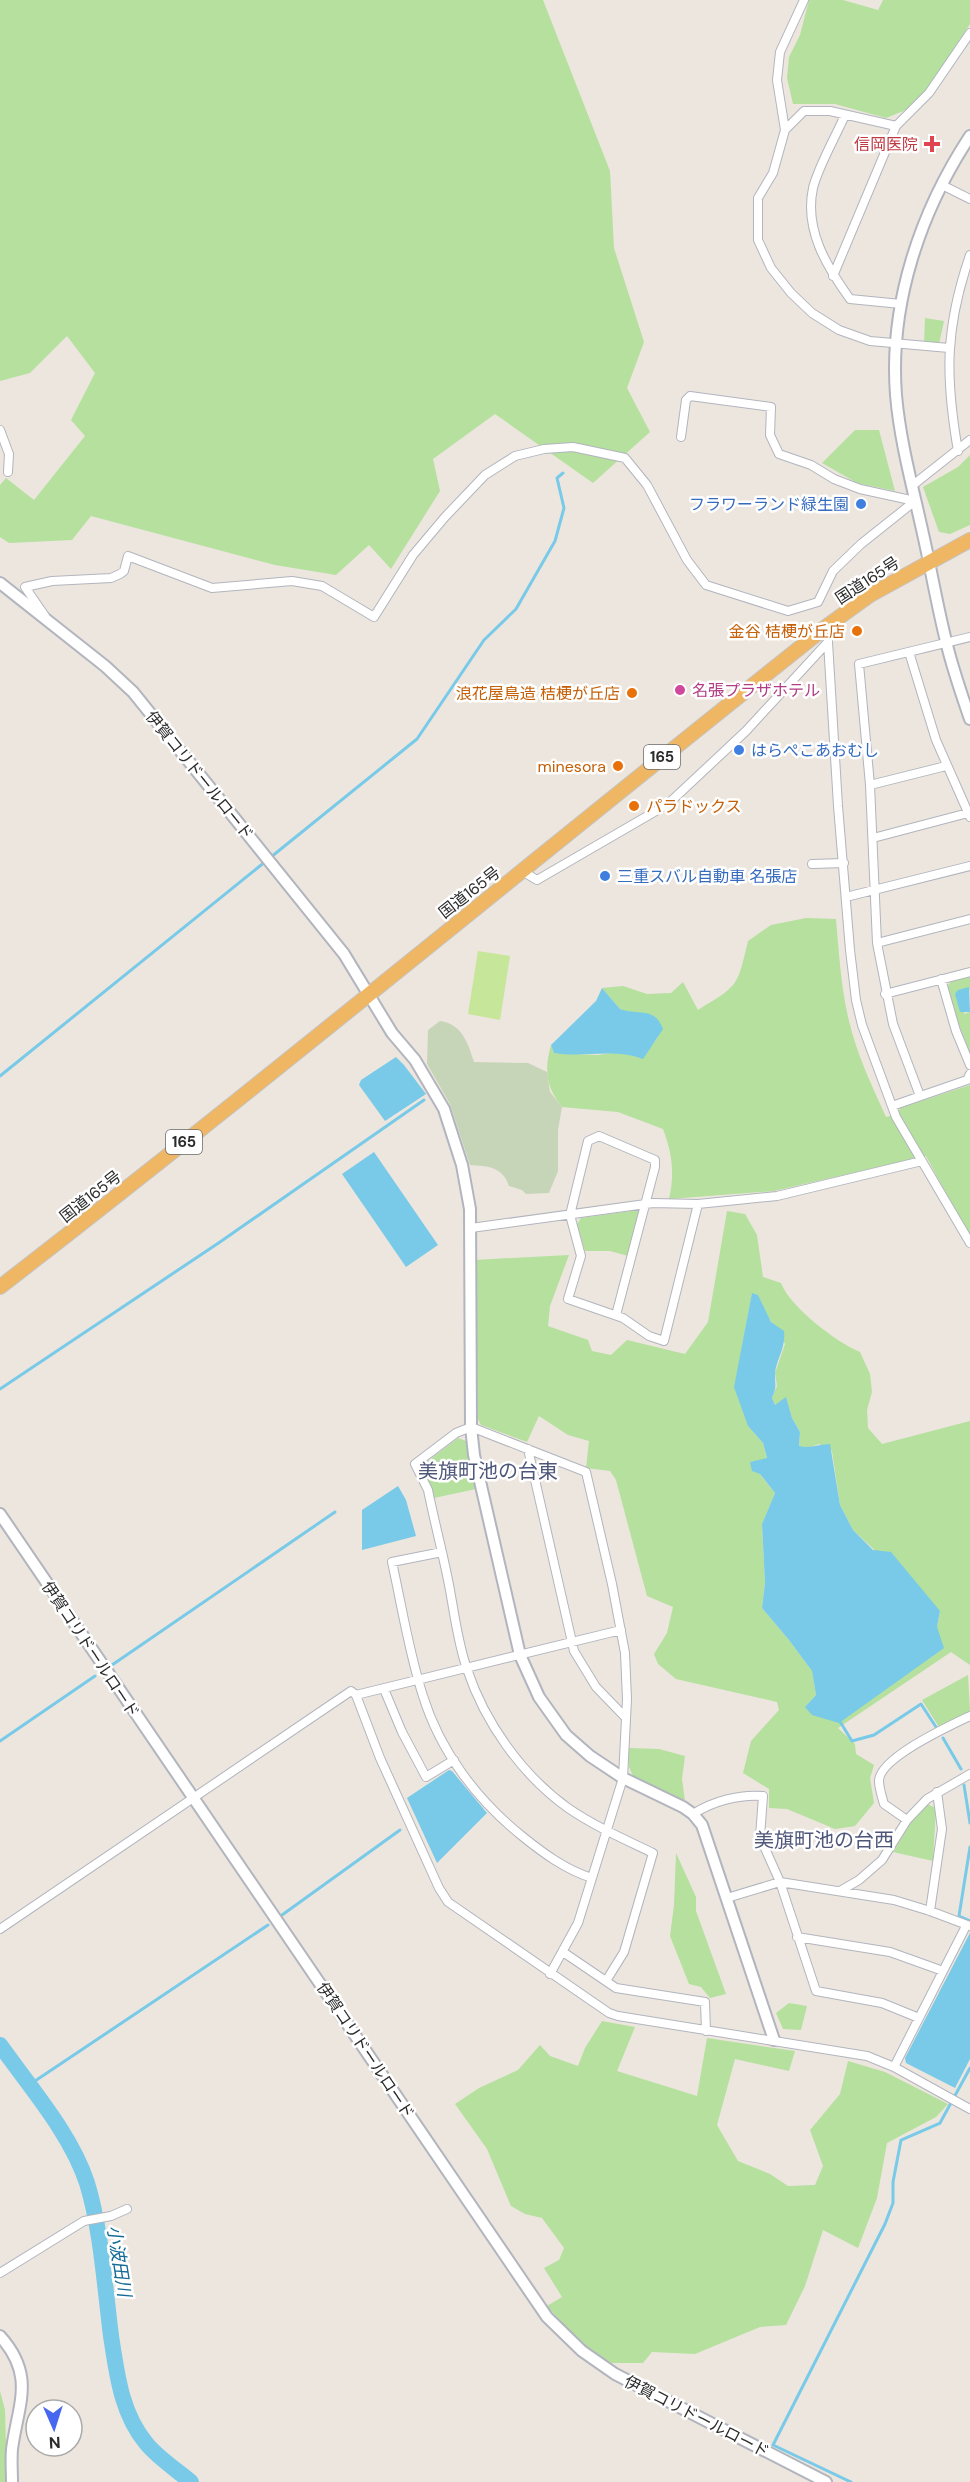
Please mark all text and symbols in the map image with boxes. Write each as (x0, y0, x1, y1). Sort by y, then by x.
place label: 信岡医院 (854, 134, 918, 155)
marker: 信岡医院 (923, 135, 941, 153)
place label: フラワーランド緑生園 (689, 494, 849, 515)
marker: フラワーランド緑生園 (854, 497, 868, 511)
street label: 国道165号 (831, 552, 903, 609)
place label: 金谷 桔梗が丘店 (729, 621, 845, 642)
marker: 金谷 桔梗が丘店 (850, 624, 864, 638)
place label: 名張プラザホテル (692, 680, 820, 701)
place label: 浪花屋鳥造 桔梗が丘店 (456, 683, 620, 704)
marker: 名張プラザホテル (673, 683, 687, 697)
marker: 浪花屋鳥造 桔梗が丘店 (625, 686, 639, 700)
street label: 伊賀コリドールロード (141, 707, 258, 844)
place label: はらぺこあおむし (751, 740, 879, 761)
marker: はらぺこあおむし (732, 743, 746, 757)
road number: 165 (644, 745, 680, 769)
place label: minesora (537, 756, 606, 777)
marker: minesora (611, 759, 625, 773)
place label: パラドックス (646, 796, 742, 817)
marker: パラドックス (627, 799, 641, 813)
street label: 国道165号 (434, 862, 504, 923)
place label: 三重スバル自動車 名張店 (617, 866, 797, 887)
marker: 三重スバル自動車 名張店 (598, 869, 612, 883)
road number: 165 (166, 1130, 202, 1154)
street label: 国道165号 (55, 1166, 125, 1227)
district label: 美旗町池の台東 (418, 1458, 558, 1484)
street label: 伊賀コリドールロード (37, 1577, 144, 1721)
district label: 美旗町池の台西 (754, 1827, 894, 1853)
street label: 伊賀コリドールロード (312, 1978, 419, 2122)
water label: 小波田川 (102, 2224, 137, 2300)
street label: 伊賀コリドールロード (621, 2371, 773, 2462)
north arrow (24, 2398, 84, 2458)
text: N (48, 2432, 61, 2453)

